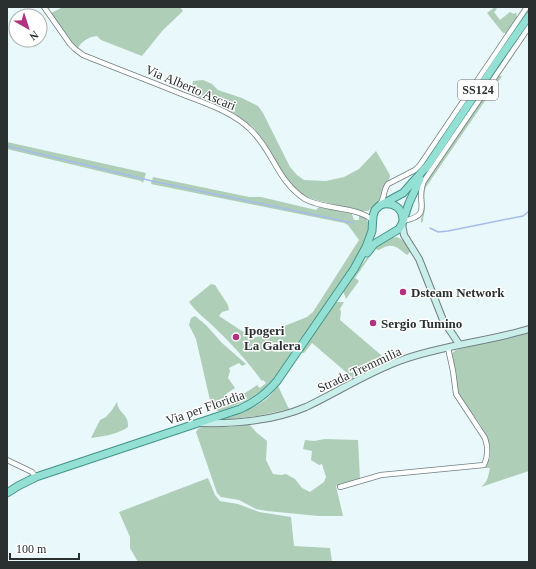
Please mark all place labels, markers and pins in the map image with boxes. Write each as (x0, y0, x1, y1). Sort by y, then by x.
place label: Dsteam Network (411, 285, 505, 300)
marker: Dsteam Network (398, 287, 408, 297)
place label: Sergio Tumino (381, 316, 462, 331)
marker: Sergio Tumino (368, 318, 378, 328)
place label: Ipogeri La Galera (244, 323, 301, 353)
marker: Ipogeri La Galera (231, 332, 241, 342)

